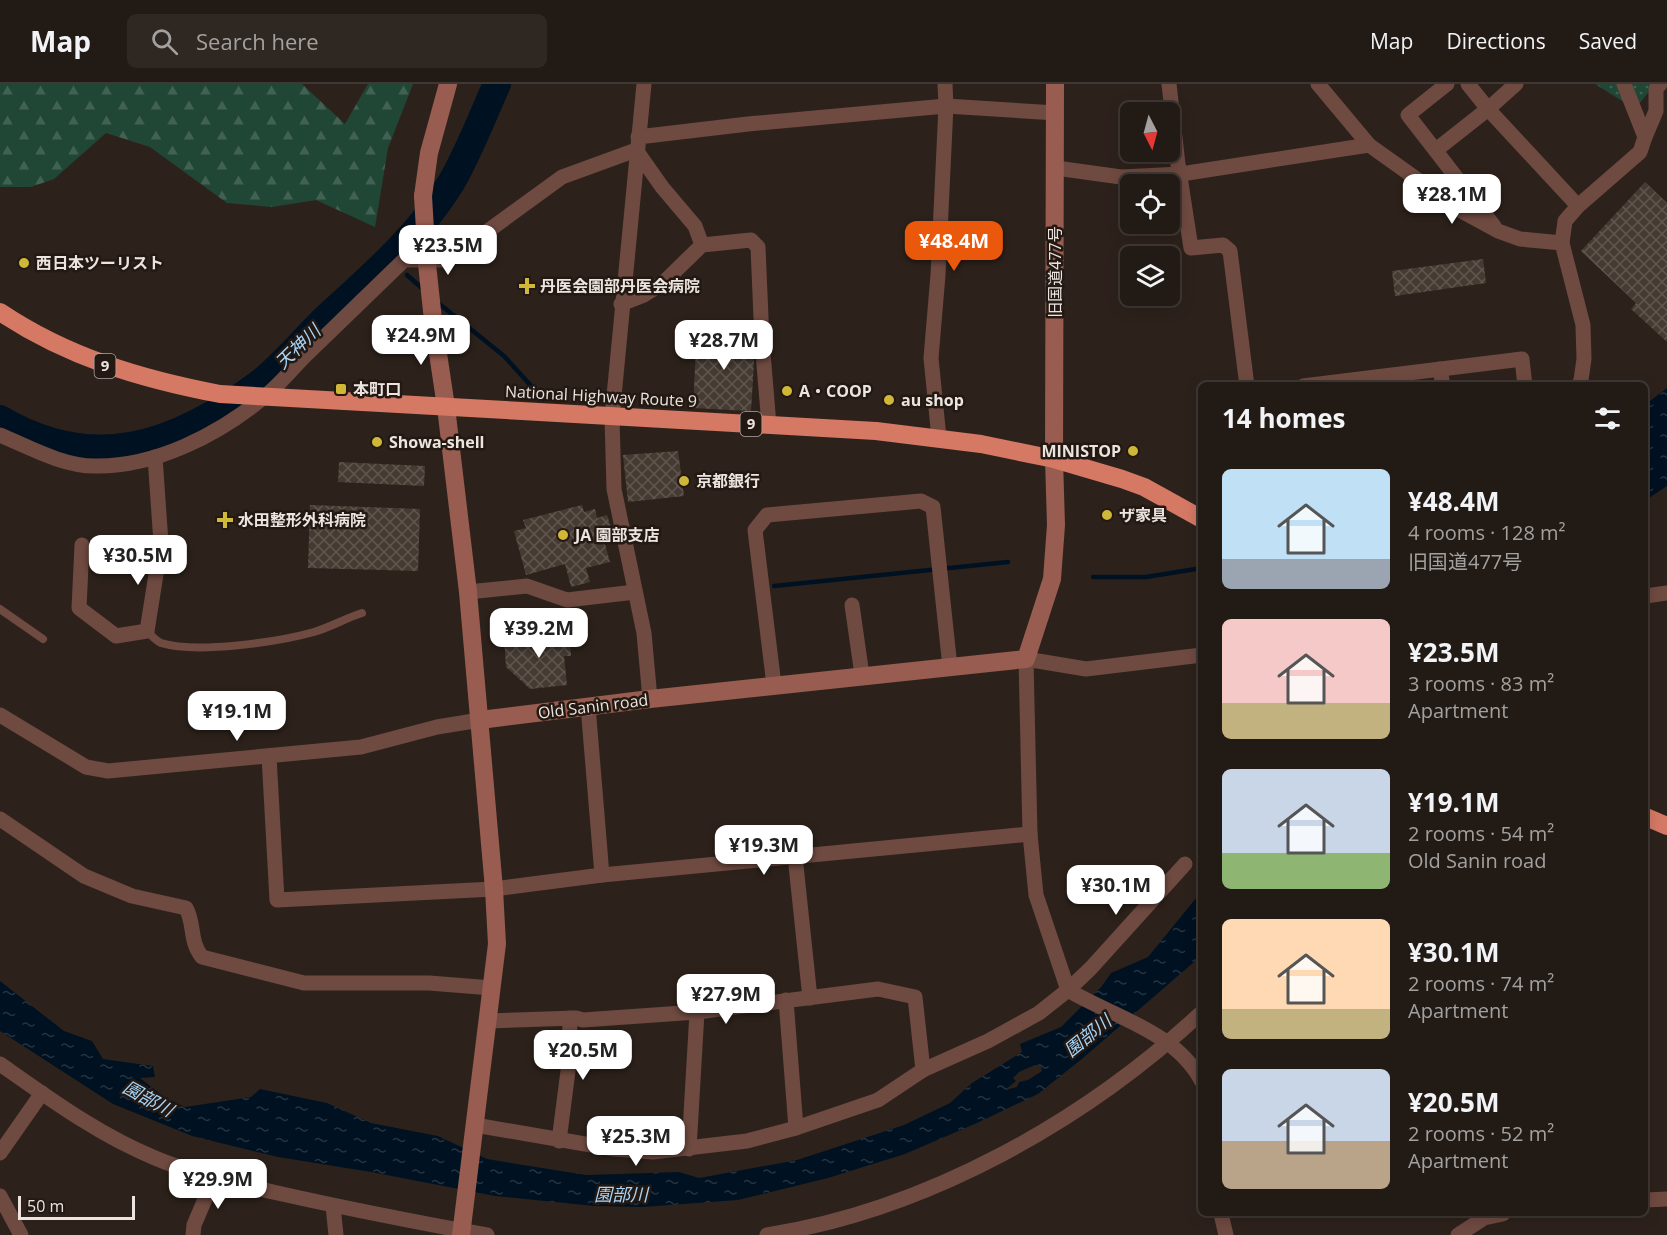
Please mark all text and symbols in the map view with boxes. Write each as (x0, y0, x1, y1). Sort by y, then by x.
search box (127, 14, 547, 68)
text: Map (30, 22, 91, 60)
icon: search (148, 25, 181, 58)
text: Search here (196, 26, 319, 56)
text: Map (1370, 27, 1413, 55)
text: Directions (1446, 27, 1546, 55)
text: Saved (1579, 27, 1637, 55)
north arrow (1120, 102, 1180, 162)
map controls (1120, 102, 1180, 306)
button: locate (1120, 174, 1180, 234)
pin: ¥28.1M (1403, 174, 1501, 225)
text: ¥28.1M (1417, 180, 1487, 207)
pin: ¥48.4M (905, 221, 1003, 272)
pin: ¥23.5M (399, 225, 497, 276)
street label: 旧国道477号 (1044, 226, 1066, 318)
text: ¥48.4M (919, 227, 989, 254)
text: ¥23.5M (413, 231, 483, 258)
button: layers (1120, 246, 1180, 306)
place label: 西日本ツーリスト (36, 252, 164, 274)
marker: 西日本ツーリスト (17, 256, 31, 270)
place label: 丹医会園部丹医会病院 (540, 275, 700, 297)
marker: 丹医会園部丹医会病院 (518, 277, 536, 295)
pin: ¥24.9M (372, 315, 470, 366)
water label: 天神川 (270, 318, 327, 374)
pin: ¥28.7M (675, 320, 773, 371)
text: ¥24.9M (386, 321, 456, 348)
text: ¥28.7M (689, 326, 759, 353)
road number: 9 (94, 354, 116, 378)
place label: 本町口 (353, 378, 401, 400)
street label: National Highway Route 9 (504, 380, 698, 412)
place label: A・COOP (799, 380, 872, 402)
marker: 本町口 (334, 382, 348, 396)
marker: A・COOP (780, 384, 794, 398)
place label: au shop (901, 389, 964, 411)
marker: au shop (882, 393, 896, 407)
text: 14 homes (1222, 400, 1346, 436)
icon: filters (1591, 402, 1624, 435)
road number: 9 (740, 412, 762, 436)
place label: Showa-shell (389, 431, 484, 453)
marker: Showa-shell (370, 435, 384, 449)
place label: MINISTOP (1041, 440, 1121, 462)
marker: MINISTOP (1126, 444, 1140, 458)
place label: 京都銀行 (696, 470, 760, 492)
marker: 京都銀行 (677, 474, 691, 488)
text: ¥48.4M (1408, 483, 1499, 519)
icon: home (1270, 493, 1342, 565)
place label: ザ家具 (1119, 504, 1167, 526)
marker: ザ家具 (1100, 508, 1114, 522)
place label: 水田整形外科病院 (238, 509, 366, 531)
marker: 水田整形外科病院 (216, 511, 234, 529)
text: 4 rooms · 128 m² (1408, 519, 1566, 546)
place label: JA 園部支店 (573, 524, 660, 546)
marker: JA 園部支店 (556, 528, 570, 542)
pin: ¥30.5M (89, 535, 187, 586)
text: ¥30.5M (103, 541, 173, 568)
text: 旧国道477号 (1408, 548, 1522, 575)
pin: ¥39.2M (490, 608, 588, 659)
text: ¥39.2M (504, 614, 574, 641)
text: ¥23.5M (1408, 634, 1499, 670)
icon: home (1270, 643, 1342, 715)
text: 3 rooms · 83 m² (1408, 670, 1554, 697)
street label: Old Sanin road (537, 688, 649, 724)
pin: ¥19.1M (188, 691, 286, 742)
text: ¥19.1M (202, 697, 272, 724)
text: Apartment (1408, 697, 1508, 724)
text: ¥19.1M (1408, 784, 1499, 820)
icon: home (1270, 793, 1342, 865)
text: 2 rooms · 54 m² (1408, 820, 1554, 847)
pin: ¥19.3M (715, 825, 813, 876)
text: ¥19.3M (729, 831, 799, 858)
text: Old Sanin road (1408, 847, 1546, 874)
pin: ¥30.1M (1067, 865, 1165, 916)
text: ¥30.1M (1081, 871, 1151, 898)
text: ¥30.1M (1408, 934, 1499, 970)
icon: home (1270, 943, 1342, 1015)
text: 2 rooms · 74 m² (1408, 970, 1554, 997)
pin: ¥27.9M (677, 974, 775, 1025)
text: ¥27.9M (691, 980, 761, 1007)
text: Apartment (1408, 997, 1508, 1024)
water label: 園部川 (1059, 1008, 1117, 1062)
pin: ¥20.5M (534, 1030, 632, 1081)
text: ¥20.5M (548, 1036, 618, 1063)
water label: 園部川 (119, 1075, 180, 1123)
text: ¥20.5M (1408, 1084, 1499, 1120)
icon: home (1270, 1093, 1342, 1165)
pin: ¥25.3M (587, 1116, 685, 1167)
text: 2 rooms · 52 m² (1408, 1120, 1554, 1147)
text: ¥25.3M (601, 1122, 671, 1149)
text: Apartment (1408, 1147, 1508, 1174)
pin: ¥29.9M (169, 1159, 267, 1210)
text: ¥29.9M (183, 1165, 253, 1192)
water label: 園部川 (594, 1182, 650, 1206)
scale bar (18, 1193, 135, 1220)
text: 50 m (27, 1195, 64, 1217)

